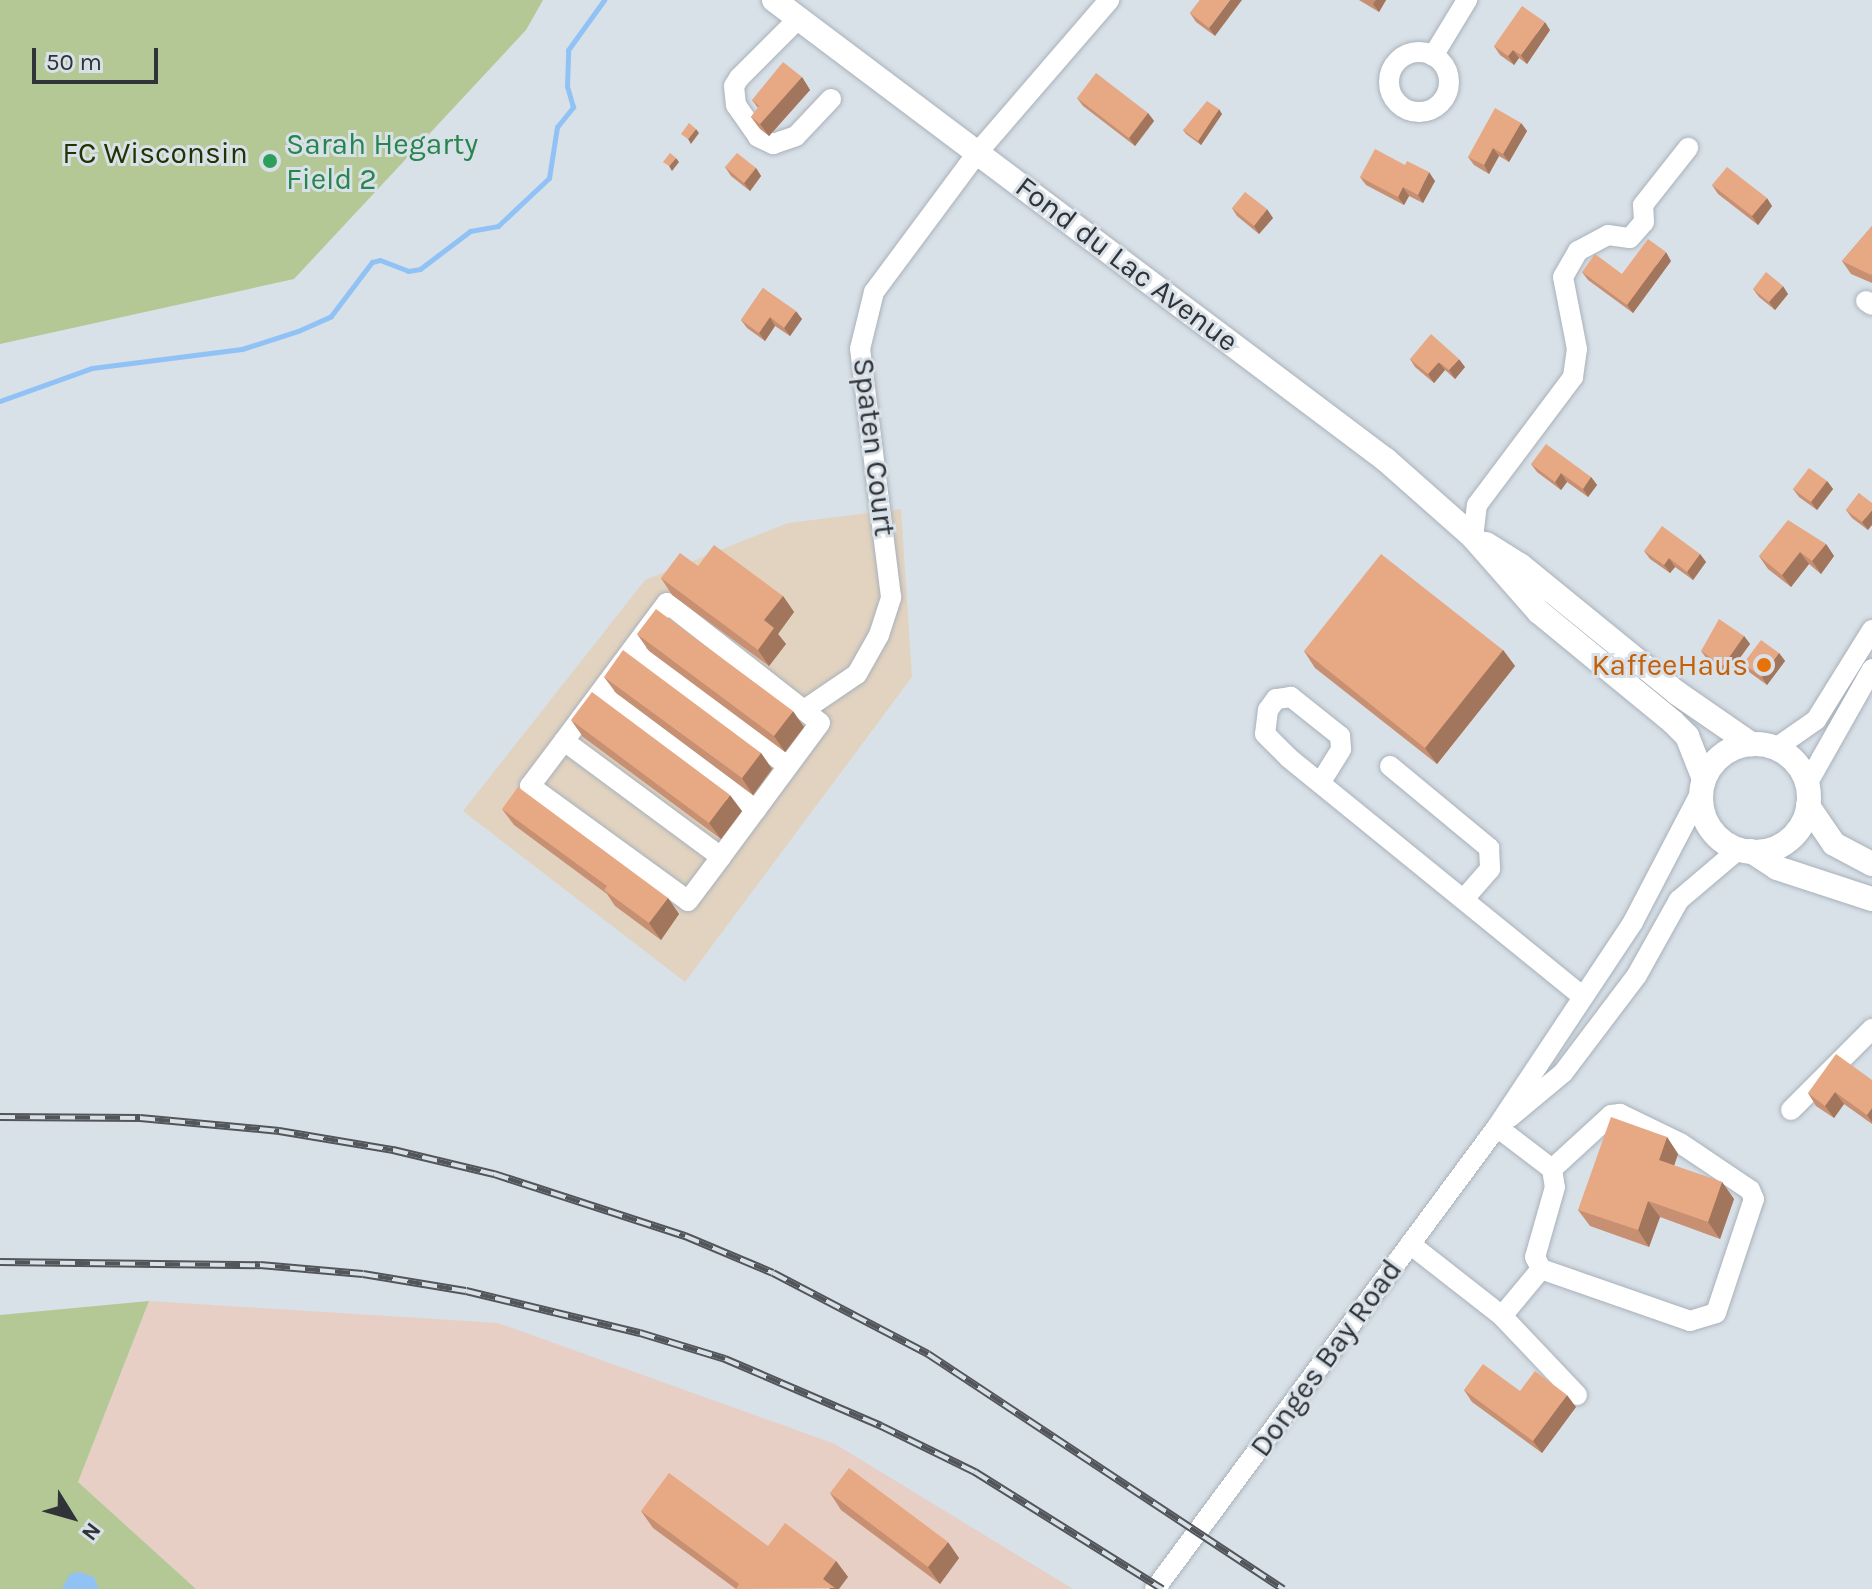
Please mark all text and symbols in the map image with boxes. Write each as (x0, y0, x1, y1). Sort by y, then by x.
scale bar (36, 32, 162, 82)
text: 50 m (46, 48, 102, 76)
place label: Sarah Hegarty Field 2 (286, 126, 478, 196)
park label: FC Wisconsin (62, 135, 248, 171)
marker: Sarah Hegarty Field 2 (261, 152, 279, 170)
street label: Fond du Lac Avenue (1009, 169, 1245, 359)
street label: Spaten Court (845, 356, 903, 538)
place label: KaffeeHaus (1591, 647, 1748, 683)
marker: KaffeeHaus (1755, 656, 1773, 674)
street label: Donges Bay Road (1242, 1252, 1410, 1464)
north arrow (32, 1477, 112, 1557)
text: N (76, 1517, 106, 1546)

